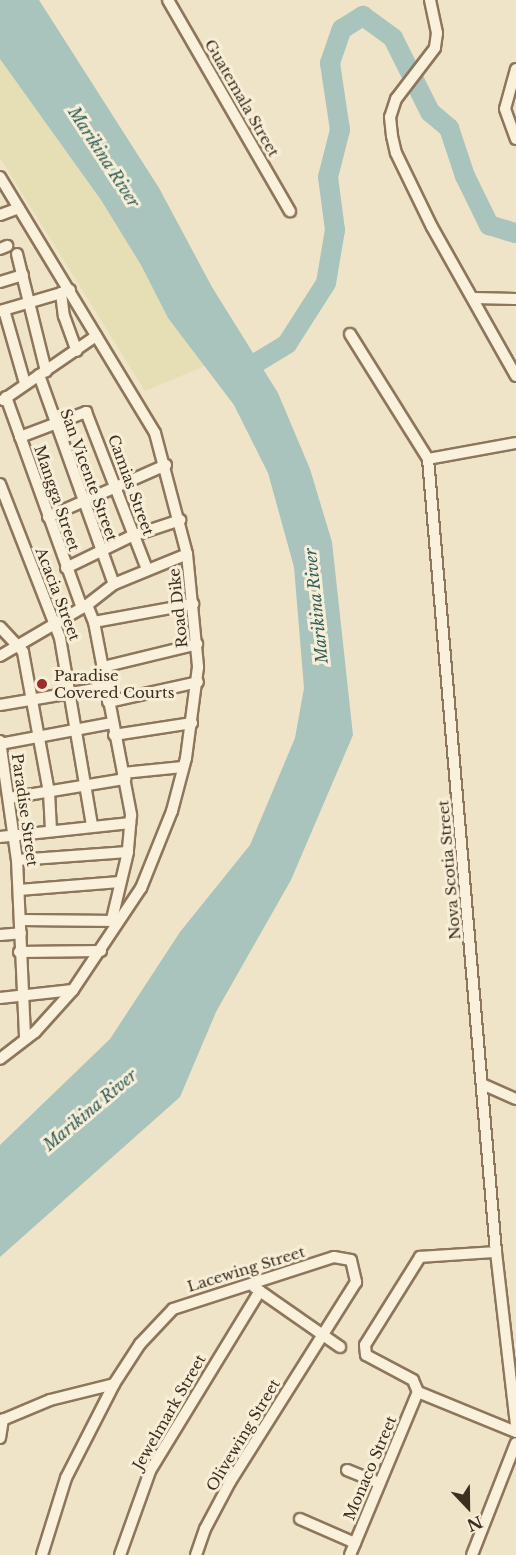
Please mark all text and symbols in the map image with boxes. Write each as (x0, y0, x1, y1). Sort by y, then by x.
street label: Guatemala Street (201, 36, 283, 160)
water label: Marikina River (64, 103, 144, 211)
street label: San Vicente Street (57, 406, 121, 544)
street label: Camias Street (104, 432, 158, 538)
street label: Mangga Street (30, 443, 84, 553)
street label: Acacia Street (32, 545, 84, 643)
water label: Marikina River (300, 547, 332, 665)
street label: Road Dike (165, 567, 191, 649)
place label: Paradise Covered Courts (54, 666, 174, 701)
marker: Paradise Covered Courts (35, 677, 49, 691)
street label: Paradise Street (8, 752, 42, 868)
street label: Nova Scotia Street (434, 799, 464, 941)
water label: Marikina River (39, 1065, 141, 1155)
street label: Lacewing Street (185, 1243, 307, 1295)
street label: Jewelmark Street (129, 1351, 209, 1473)
street label: Olivewing Street (202, 1376, 284, 1494)
street label: Monaco Street (340, 1413, 400, 1523)
north arrow (438, 1477, 498, 1537)
text: N (464, 1512, 485, 1536)

